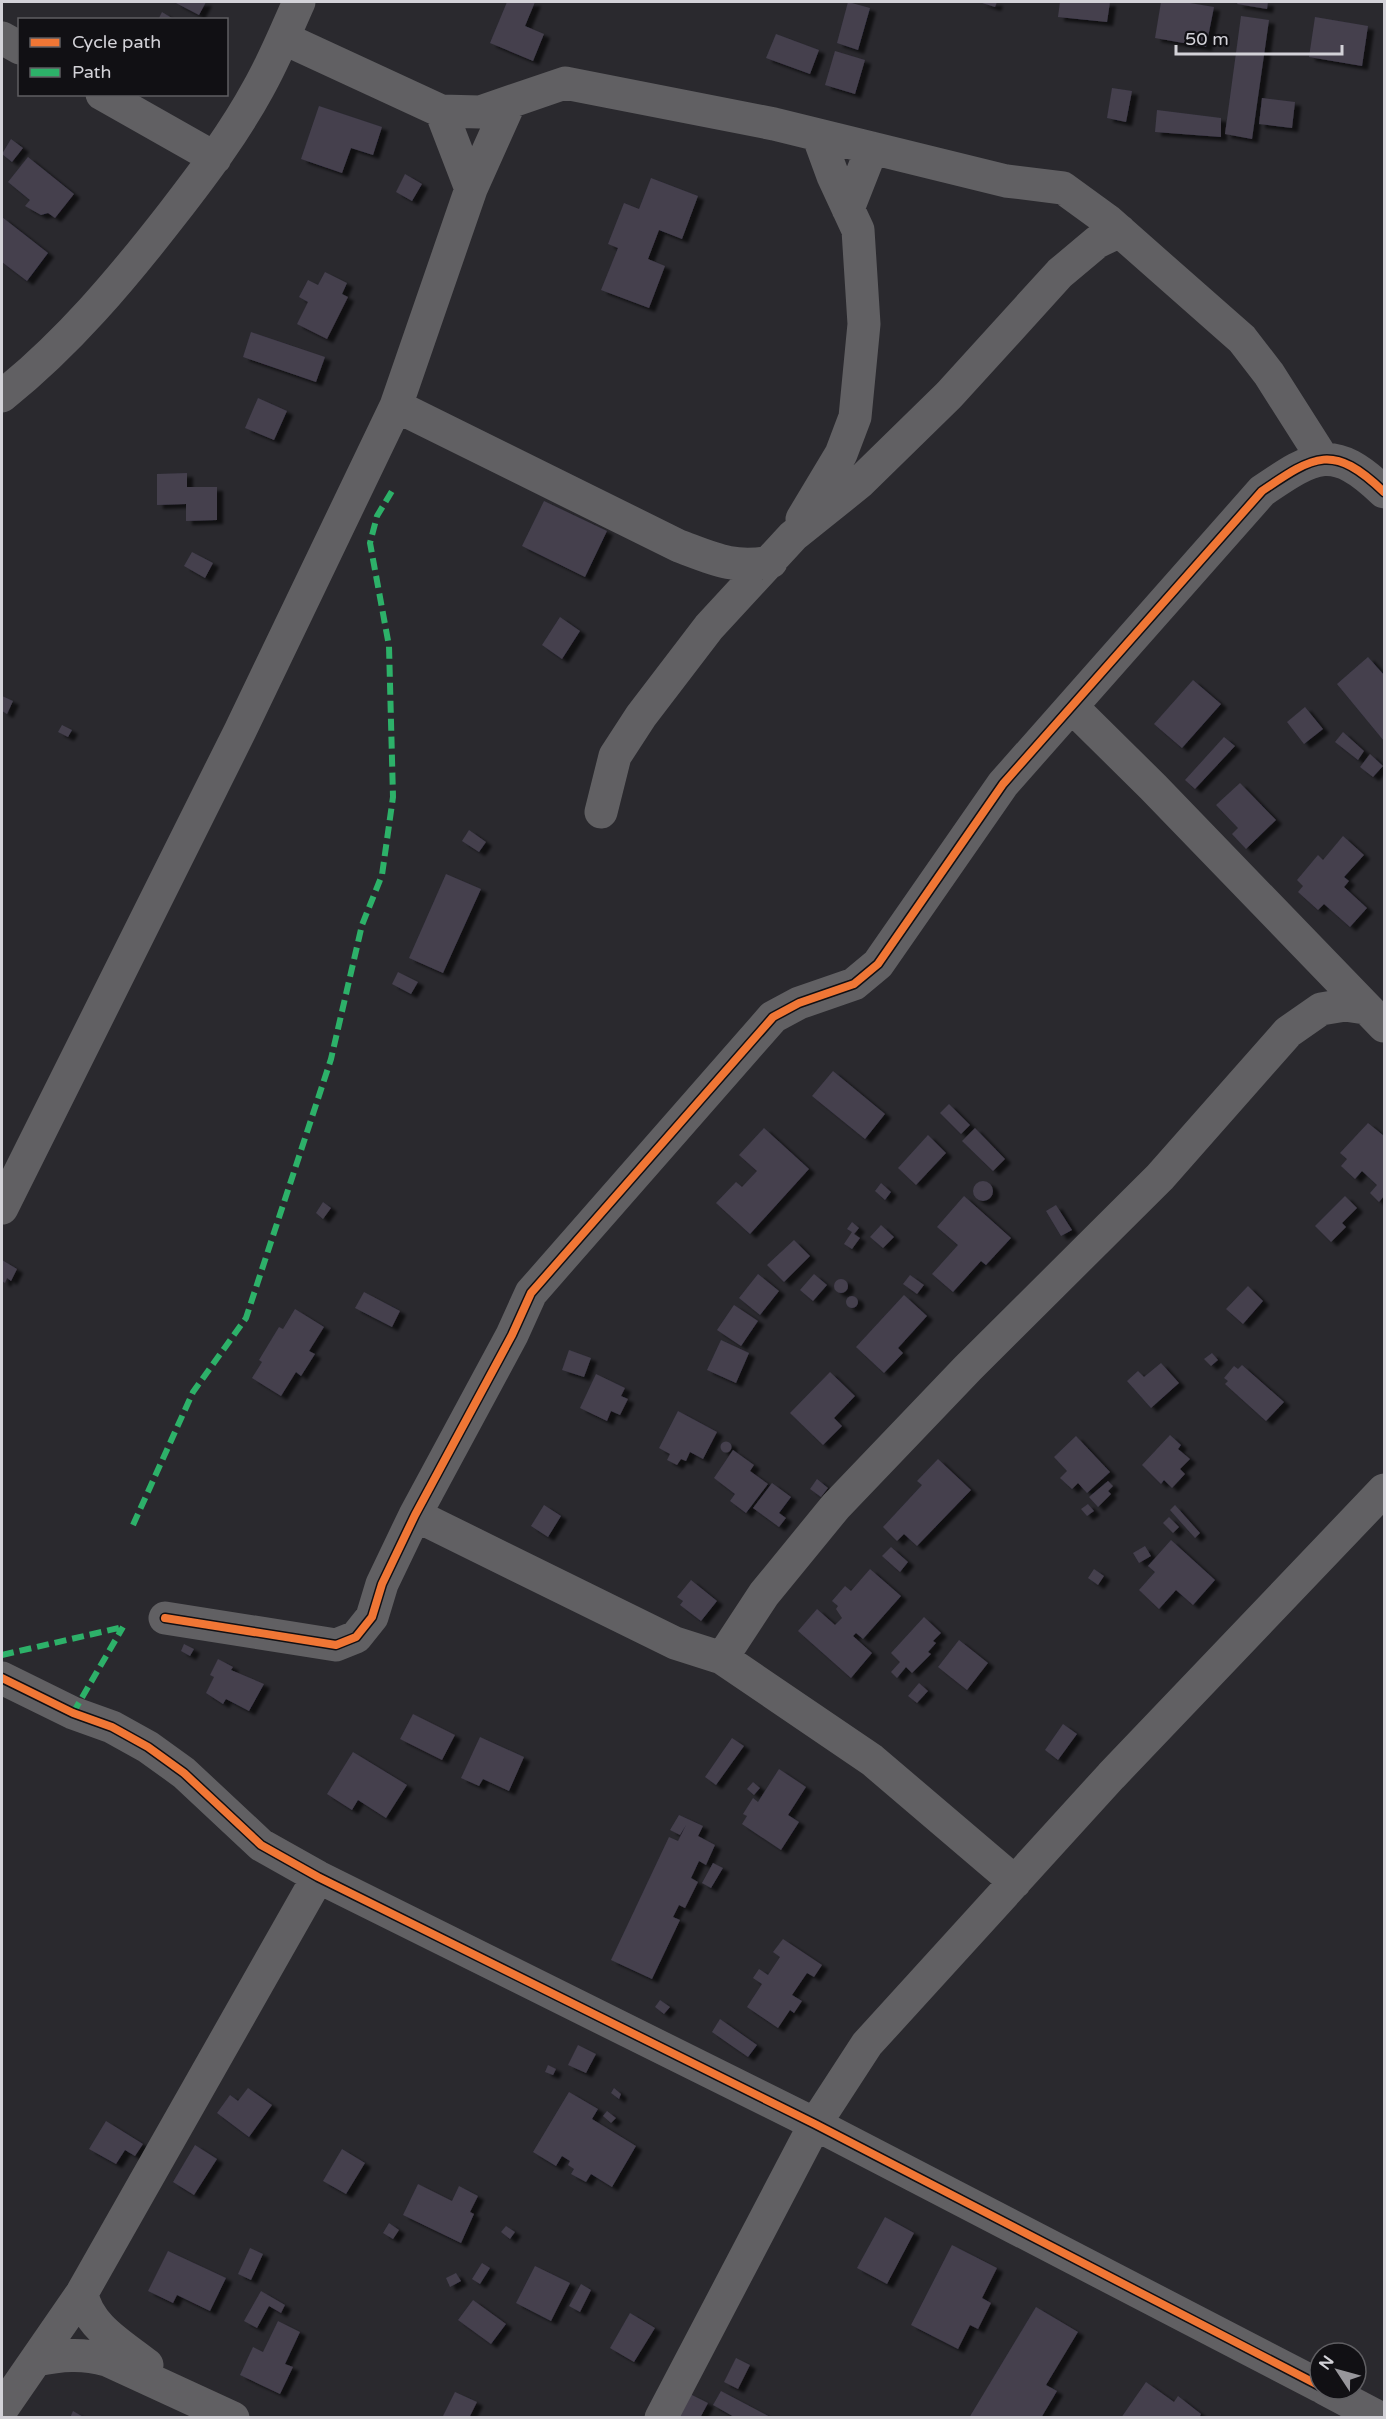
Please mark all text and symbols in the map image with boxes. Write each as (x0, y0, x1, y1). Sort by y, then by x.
legend (18, 18, 228, 96)
scale bar (1176, 18, 1342, 56)
text: 50 m (1185, 28, 1229, 50)
text: Cycle path (72, 31, 161, 53)
text: Path (72, 61, 111, 83)
north arrow (1308, 2341, 1368, 2401)
text: N (1315, 2352, 1339, 2374)

